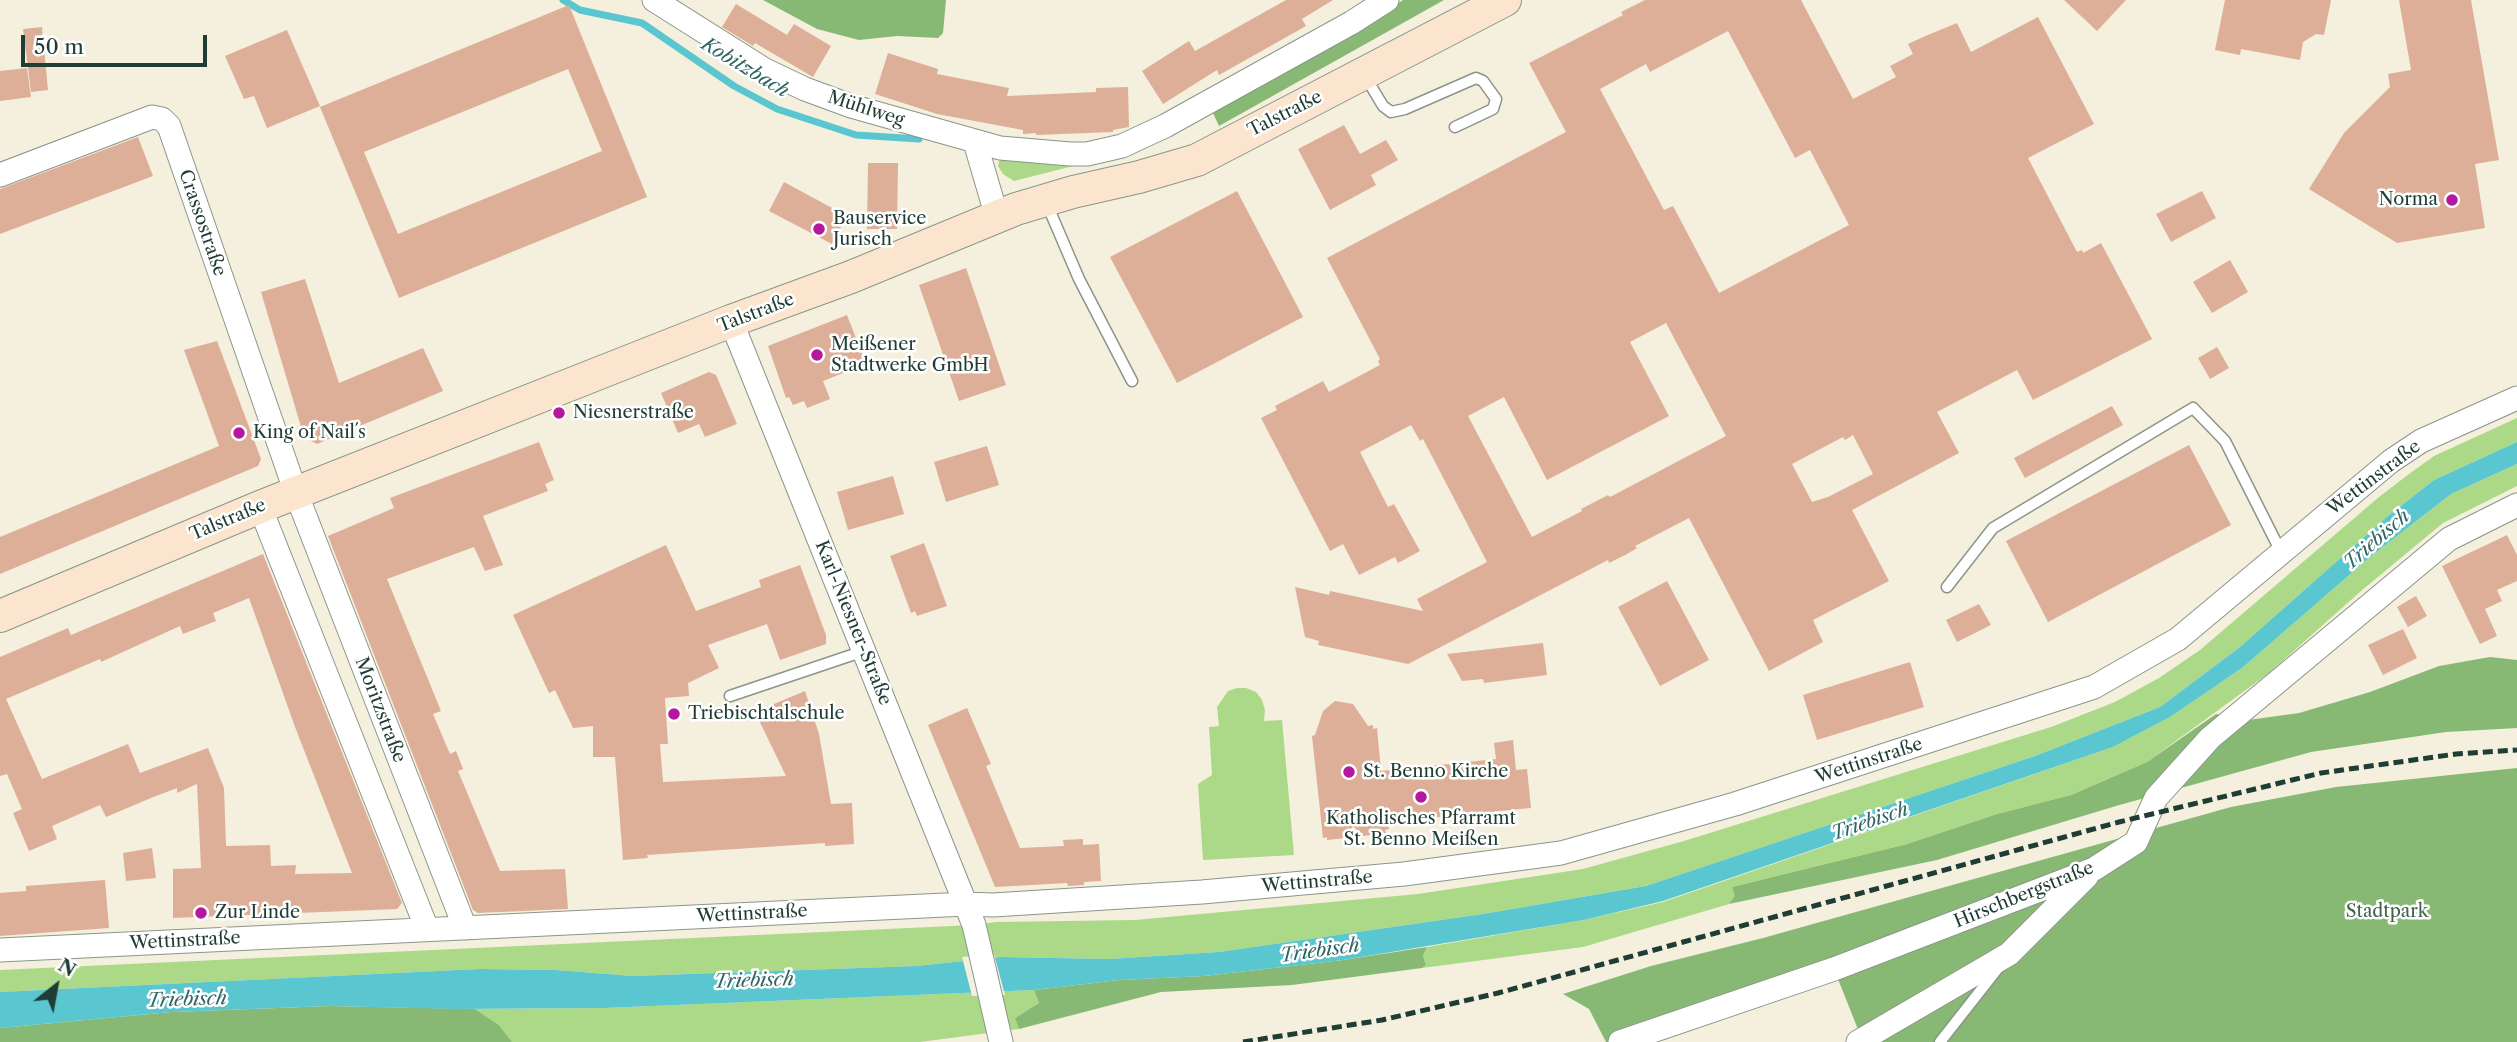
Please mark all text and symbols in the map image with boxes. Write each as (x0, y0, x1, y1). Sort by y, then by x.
scale bar (24, 21, 210, 65)
water label: Kobitzbach (697, 33, 793, 103)
text: 50 m (34, 34, 84, 59)
street label: Talstraße (1244, 86, 1326, 142)
street label: Mühlweg (825, 87, 907, 131)
street label: Crassostraße (174, 167, 230, 279)
place label: Norma (2379, 189, 2438, 211)
marker: Norma (2444, 192, 2460, 208)
place label: Bauservice Jurisch (833, 208, 926, 250)
marker: Bauservice Jurisch (811, 221, 827, 237)
street label: Talstraße (715, 289, 797, 337)
place label: Meißener Stadtwerke GmbH (831, 334, 989, 376)
marker: Meißener Stadtwerke GmbH (809, 347, 825, 363)
place label: Niesnerstraße (573, 402, 694, 424)
marker: Niesnerstraße (551, 405, 567, 421)
place label: King of Nail´s (253, 422, 366, 444)
marker: King of Nail´s (231, 425, 247, 441)
street label: Wettinstraße (2323, 436, 2425, 520)
street label: Talstraße (187, 494, 269, 546)
water label: Triebisch (2339, 505, 2415, 575)
street label: Karl-Niesner-Straße (810, 537, 896, 709)
street label: Moritzstraße (350, 654, 410, 766)
place label: Triebischtalschule (688, 703, 845, 725)
marker: Triebischtalschule (666, 706, 682, 722)
street label: Wettinstraße (1813, 734, 1925, 788)
place label: St. Benno Kirche (1363, 761, 1508, 783)
marker: St. Benno Kirche (1341, 764, 1357, 780)
marker: Katholisches Pfarramt St. Benno Meißen (1413, 789, 1429, 805)
water label: Triebisch (1829, 798, 1911, 846)
place label: Katholisches Pfarramt St. Benno Meißen (1326, 808, 1516, 850)
street label: Hirschbergstraße (1951, 857, 2097, 933)
street label: Wettinstraße (1261, 866, 1373, 898)
street label: Wettinstraße (696, 900, 808, 928)
park label: Stadtpark (2346, 901, 2428, 923)
place label: Zur Linde (215, 902, 300, 924)
marker: Zur Linde (193, 905, 209, 921)
street label: Wettinstraße (129, 927, 241, 955)
water label: Triebisch (1279, 934, 1361, 968)
north arrow (21, 951, 91, 1021)
text: N (54, 953, 80, 982)
water label: Triebisch (714, 968, 794, 994)
water label: Triebisch (147, 987, 227, 1013)

